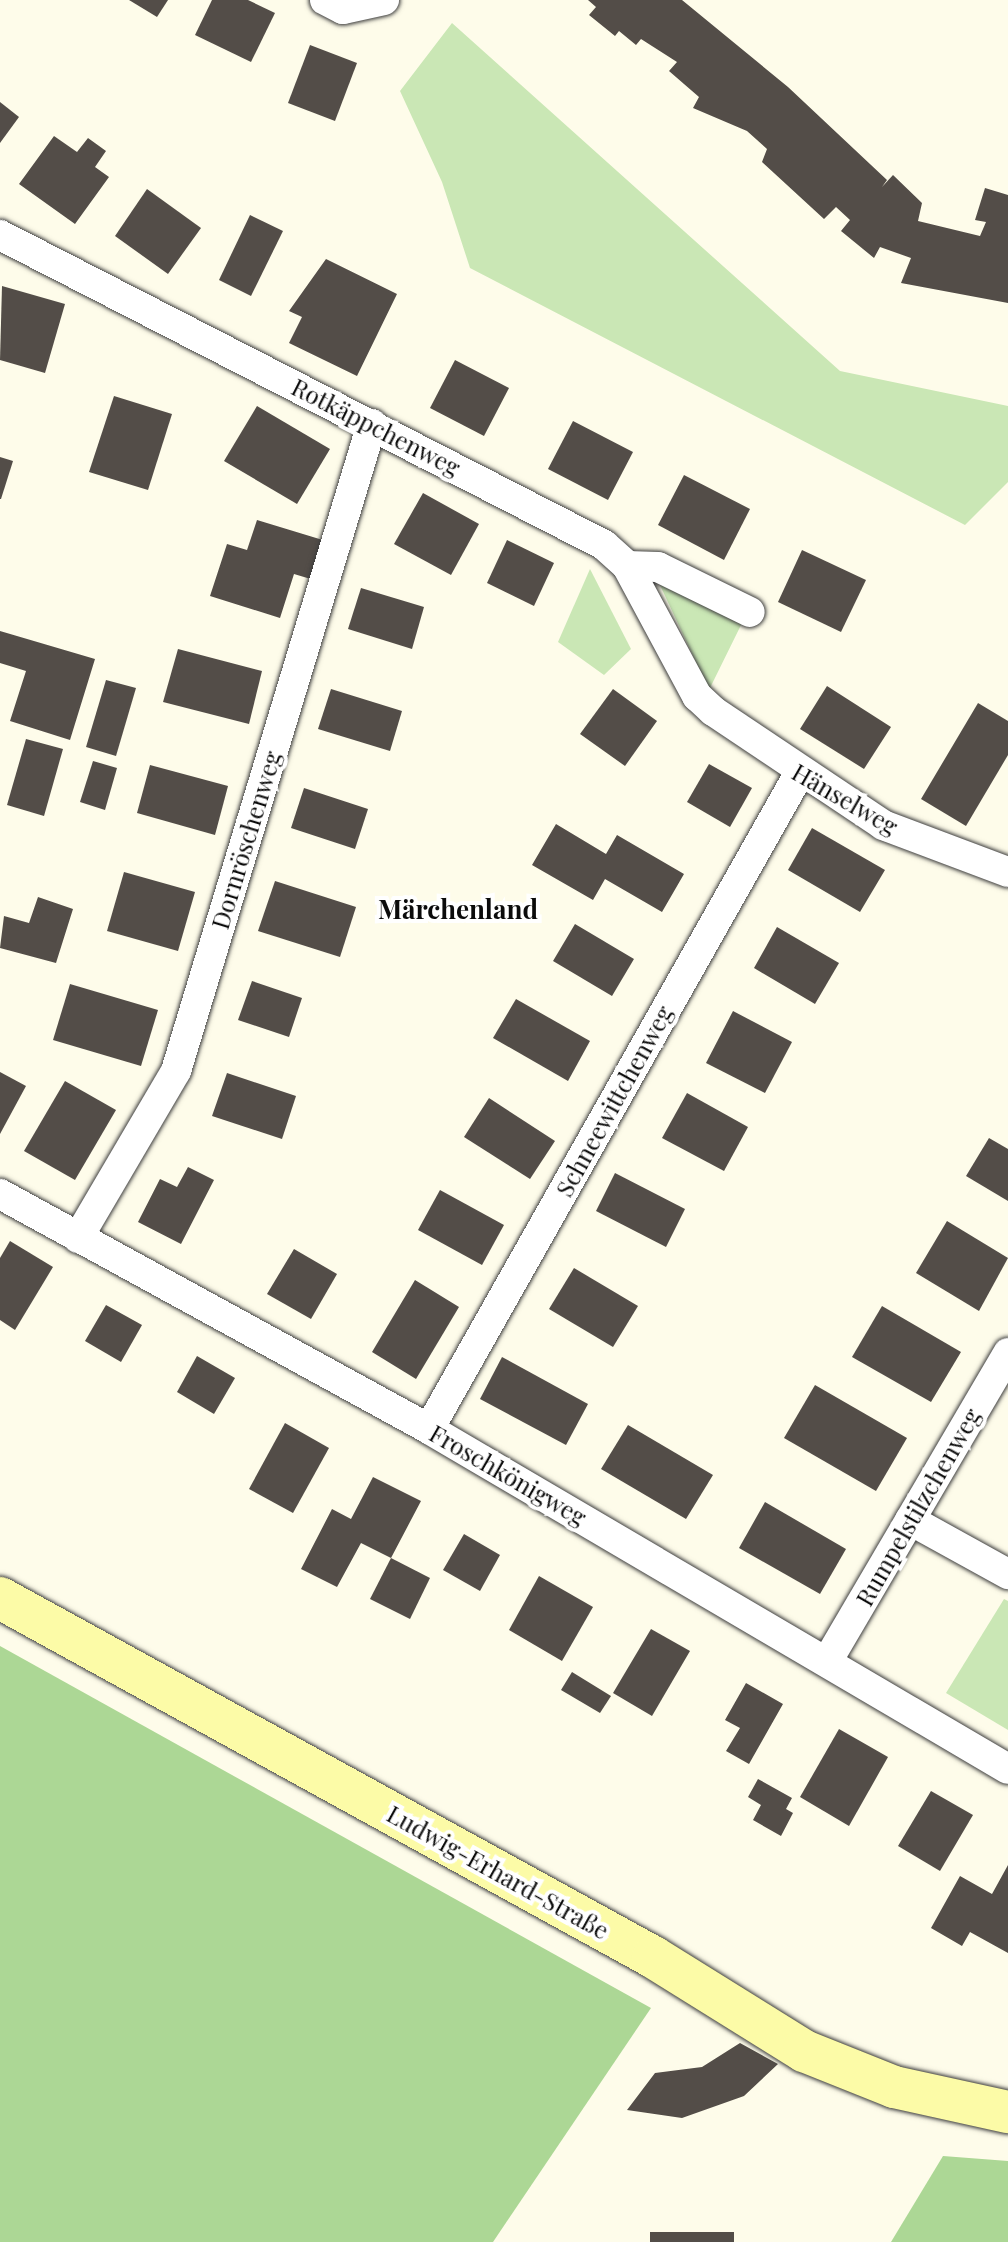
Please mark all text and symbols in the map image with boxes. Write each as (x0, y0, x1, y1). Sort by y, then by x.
street label: Rotkäppchenweg (287, 372, 465, 482)
street label: Dornröschenweg (205, 747, 287, 933)
street label: Hänselweg (787, 757, 903, 841)
district label: Märchenland (378, 893, 538, 925)
street label: Schneewittchenweg (550, 1000, 678, 1202)
street label: Rumpelstilzchenweg (850, 1403, 986, 1611)
street label: Froschkönigweg (425, 1419, 591, 1531)
street label: Ludwig-Erhard-Straße (382, 1799, 614, 1945)

